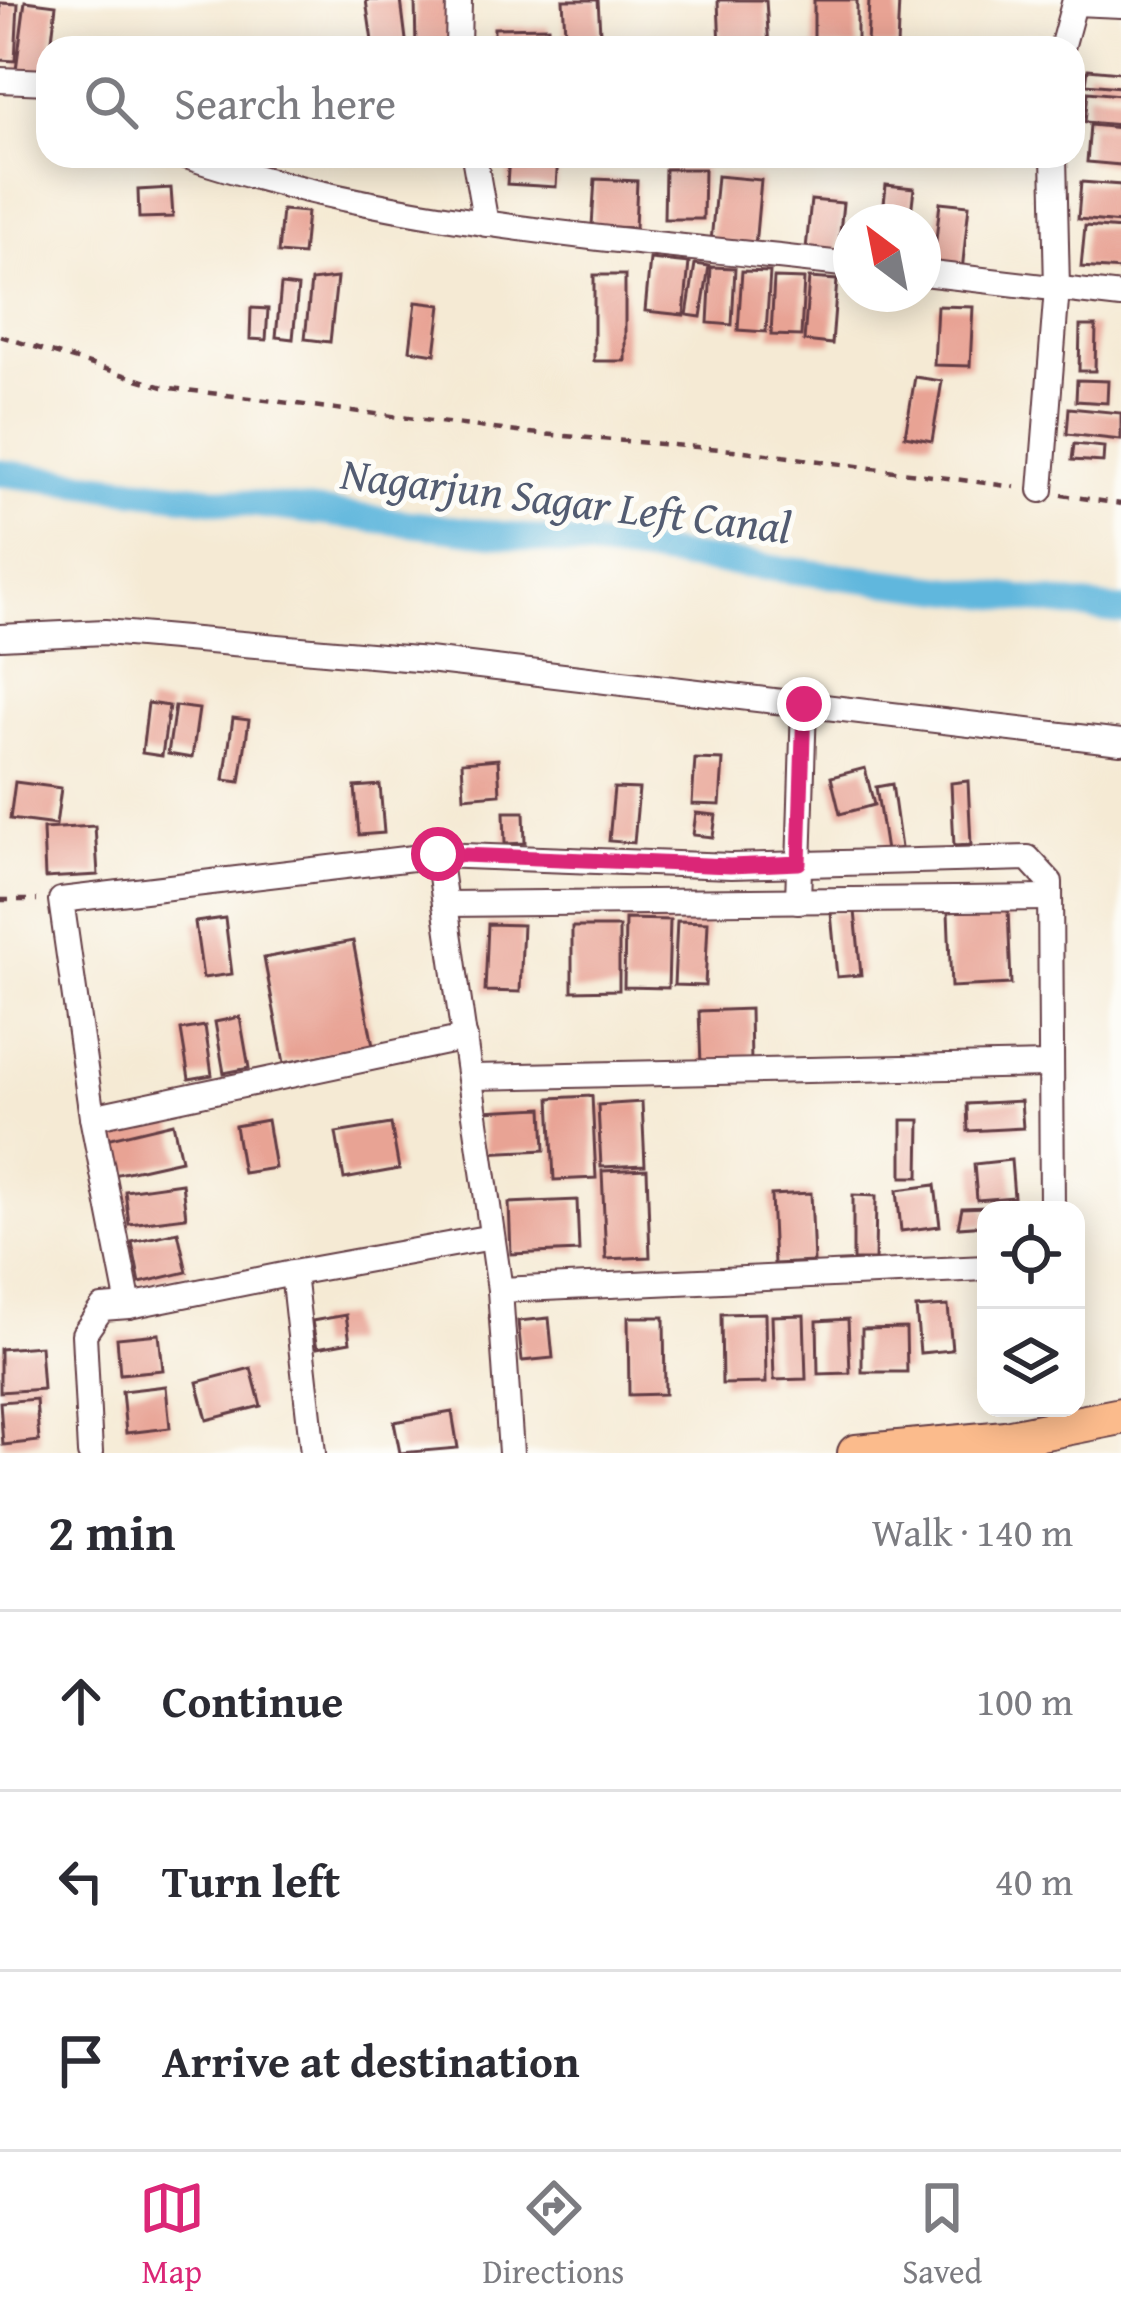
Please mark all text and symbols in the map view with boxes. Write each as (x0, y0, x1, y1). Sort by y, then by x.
search box (36, 36, 1085, 168)
icon: search (78, 69, 144, 135)
text: Search here (174, 70, 396, 135)
north arrow (833, 204, 941, 312)
water label: Nagarjun Sagar Left Canal (336, 440, 795, 559)
route end (777, 677, 831, 731)
route start (411, 827, 465, 881)
map controls (977, 1201, 1085, 1417)
button: locate (977, 1201, 1085, 1309)
button: layers (977, 1309, 1085, 1417)
text: 2 min (48, 1494, 175, 1569)
text: Walk · 140 m (872, 1503, 1073, 1560)
icon: ahead (48, 1668, 114, 1734)
text: Continue (162, 1668, 343, 1733)
text: 100 m (976, 1672, 1073, 1729)
icon: left (48, 1848, 114, 1914)
text: Turn left (162, 1848, 340, 1913)
text: 40 m (995, 1852, 1073, 1909)
icon: arrive (48, 2028, 114, 2094)
text: Arrive at destination (162, 2028, 580, 2093)
tab: Map (139, 2175, 205, 2295)
tab: Directions (483, 2175, 624, 2295)
tab: Saved (902, 2175, 982, 2295)

